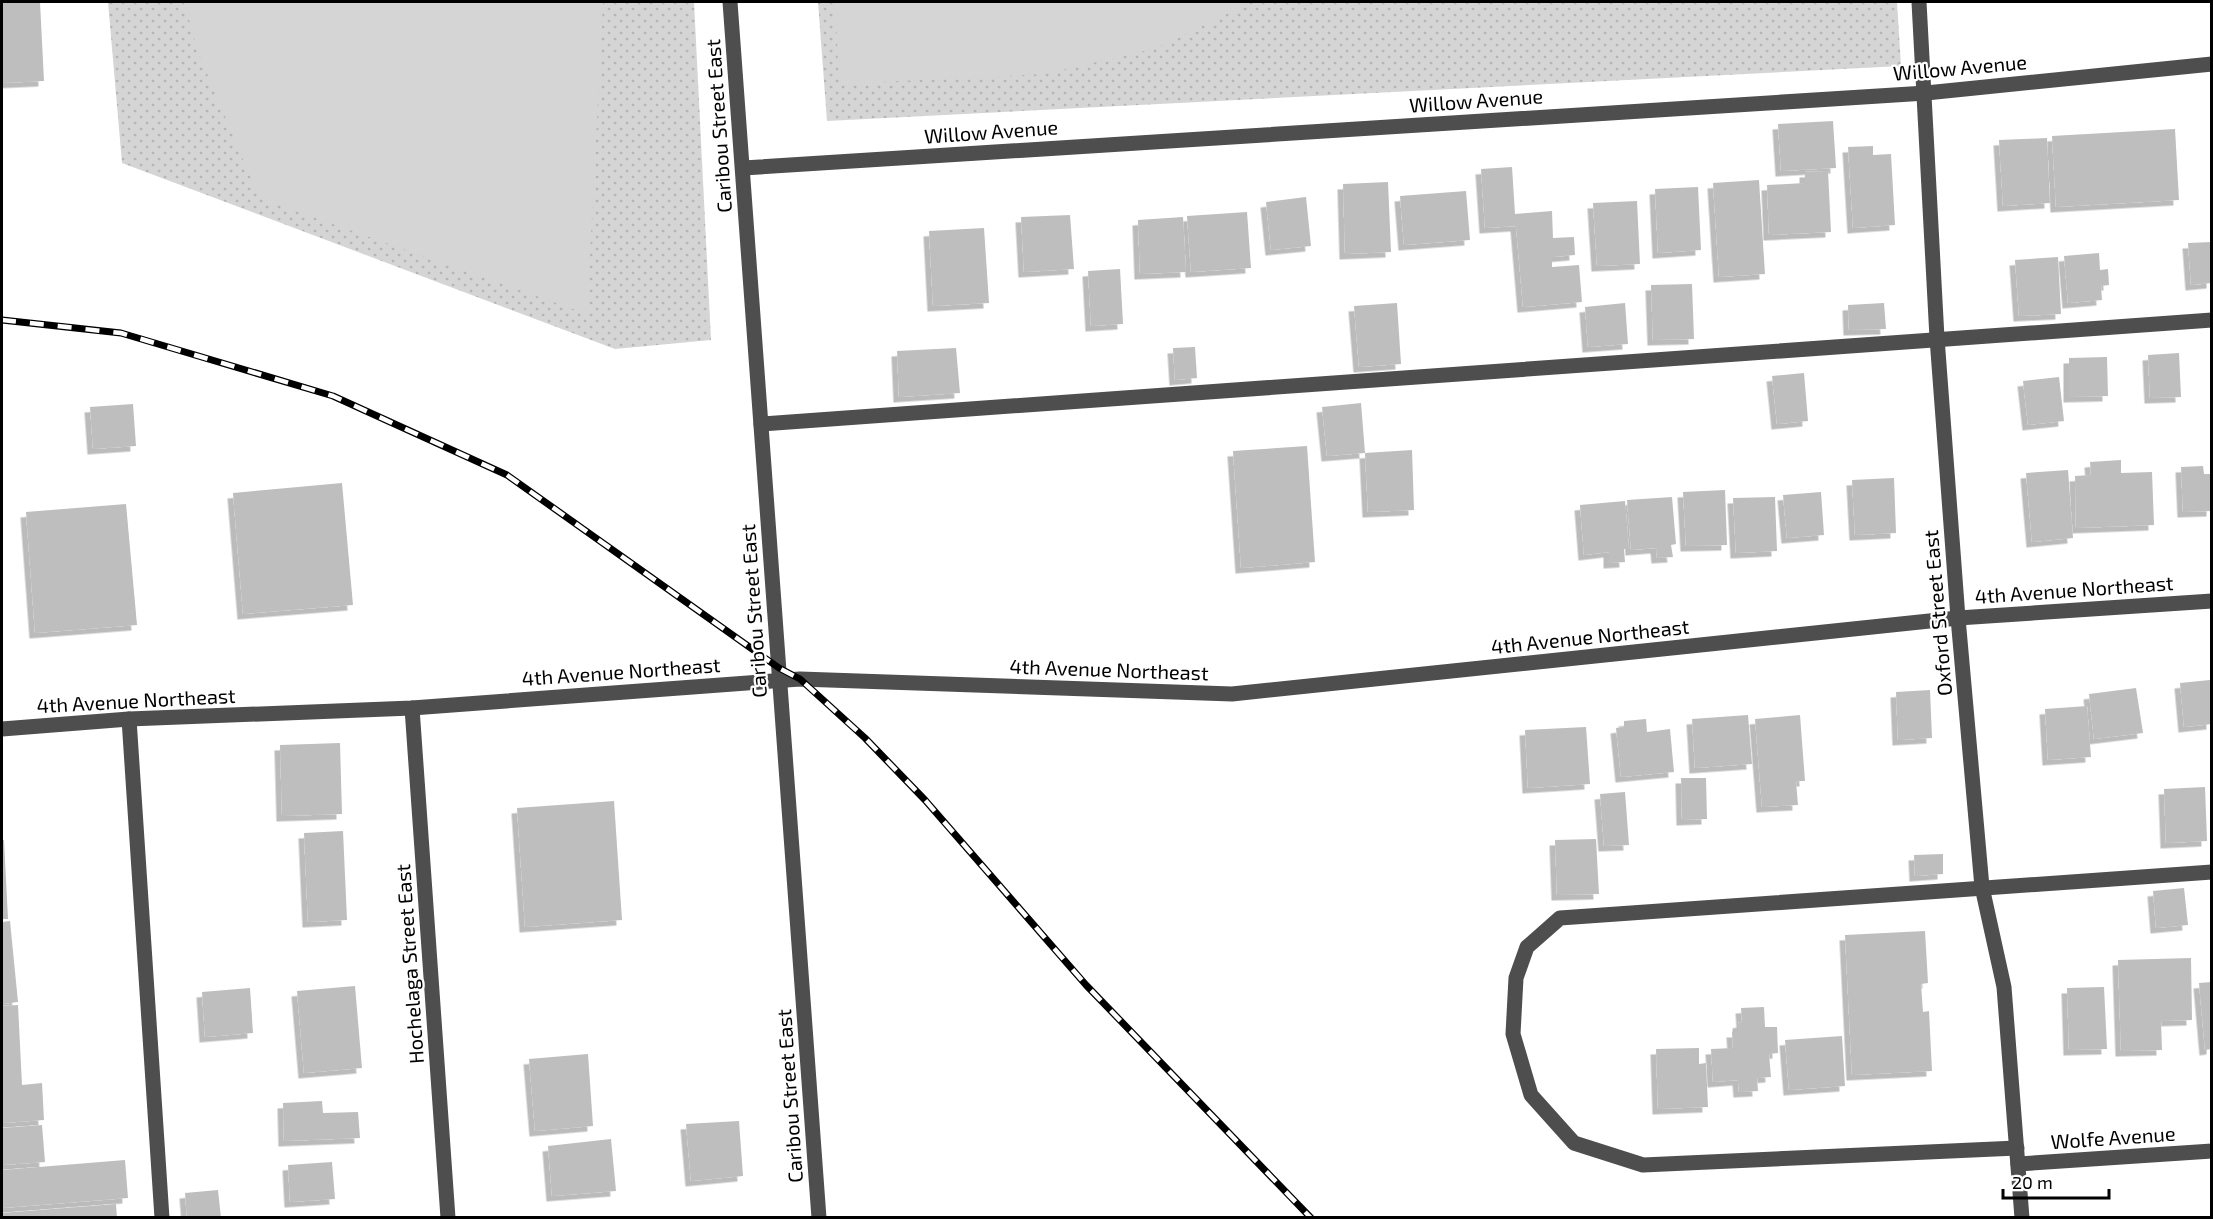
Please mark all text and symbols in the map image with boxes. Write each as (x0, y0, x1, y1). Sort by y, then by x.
street label: Caribou Street East (700, 38, 736, 214)
street label: Willow Avenue (1892, 49, 2028, 85)
street label: Willow Avenue (1408, 83, 1544, 117)
street label: Willow Avenue (923, 114, 1059, 148)
street label: Caribou Street East (735, 523, 771, 699)
street label: Oxford Street East (1918, 529, 1956, 697)
street label: 4th Avenue Northeast (1974, 570, 2175, 608)
street label: 4th Avenue Northeast (1490, 614, 1691, 658)
street label: 4th Avenue Northeast (521, 652, 722, 690)
street label: 4th Avenue Northeast (1009, 654, 1209, 684)
street label: 4th Avenue Northeast (36, 683, 236, 717)
street label: Hochelaga Street East (390, 863, 428, 1065)
street label: Caribou Street East (771, 1008, 807, 1184)
street label: Wolfe Avenue (2050, 1121, 2176, 1153)
scale bar (2003, 1162, 2110, 1200)
text: 20 m (2012, 1171, 2053, 1193)

